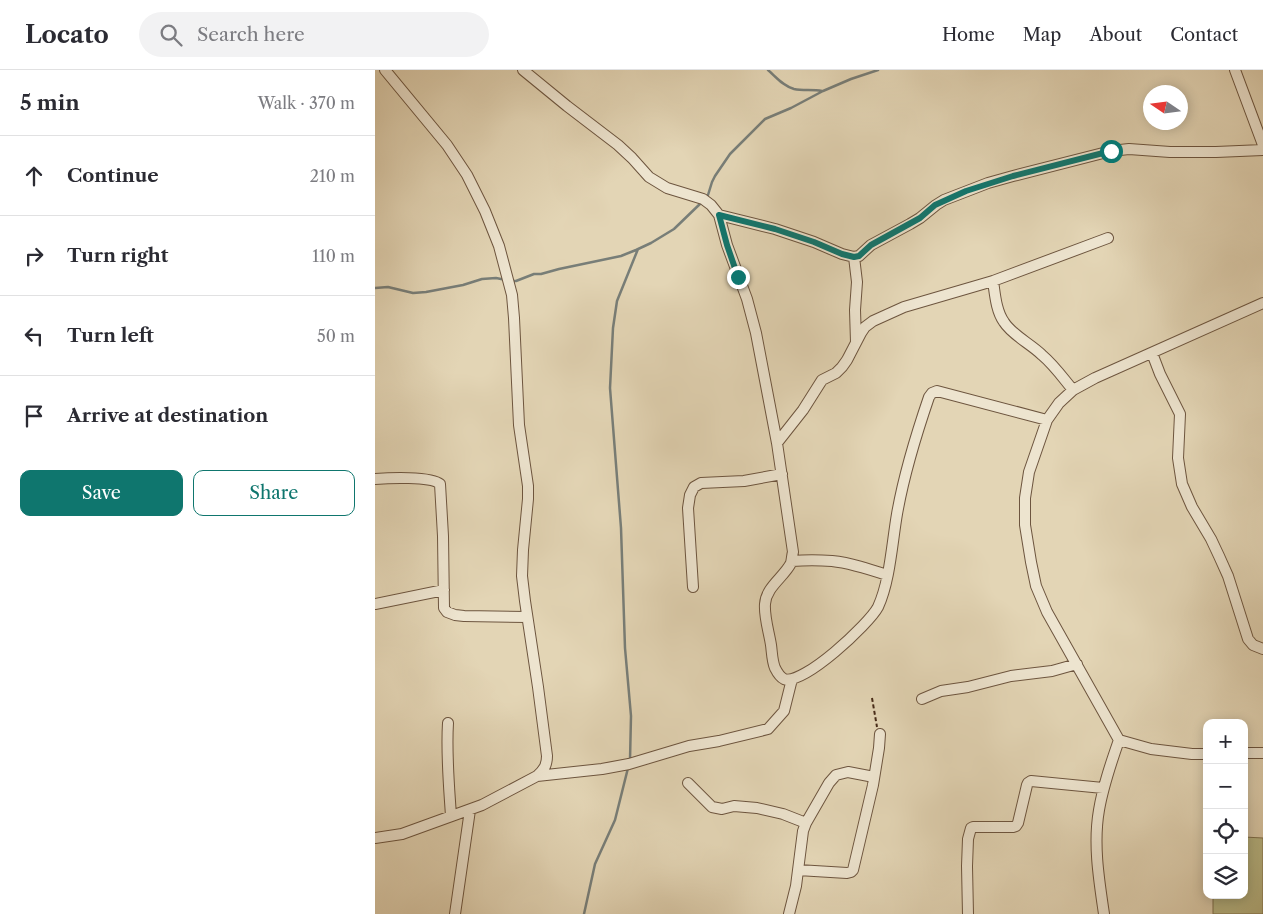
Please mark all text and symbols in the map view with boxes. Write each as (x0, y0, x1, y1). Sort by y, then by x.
search box (139, 12, 489, 57)
text: Locato (25, 20, 109, 49)
icon: search (157, 21, 185, 49)
text: Search here (197, 23, 305, 46)
text: Home (942, 24, 995, 46)
text: Map (1023, 24, 1061, 46)
text: About (1089, 24, 1142, 46)
text: Contact (1170, 24, 1238, 46)
north arrow (1143, 85, 1188, 130)
text: 5 min (20, 90, 80, 115)
text: Walk · 370 m (258, 93, 355, 113)
route start (1100, 140, 1123, 163)
icon: ahead (20, 162, 48, 190)
text: Continue (67, 164, 159, 187)
text: 210 m (310, 166, 355, 186)
icon: right (20, 242, 48, 270)
text: Turn right (67, 244, 168, 267)
text: 110 m (312, 246, 355, 266)
route end (727, 266, 750, 289)
icon: left (20, 322, 48, 350)
text: Turn left (67, 324, 154, 347)
text: 50 m (317, 326, 355, 346)
icon: arrive (20, 402, 48, 430)
text: Arrive at destination (67, 404, 268, 427)
button: Save (20, 470, 183, 516)
button: Share (193, 470, 355, 516)
map controls (1203, 719, 1248, 899)
button: + (1203, 719, 1248, 764)
button: − (1203, 764, 1248, 809)
button: locate (1203, 809, 1248, 854)
button: layers (1203, 854, 1248, 899)

